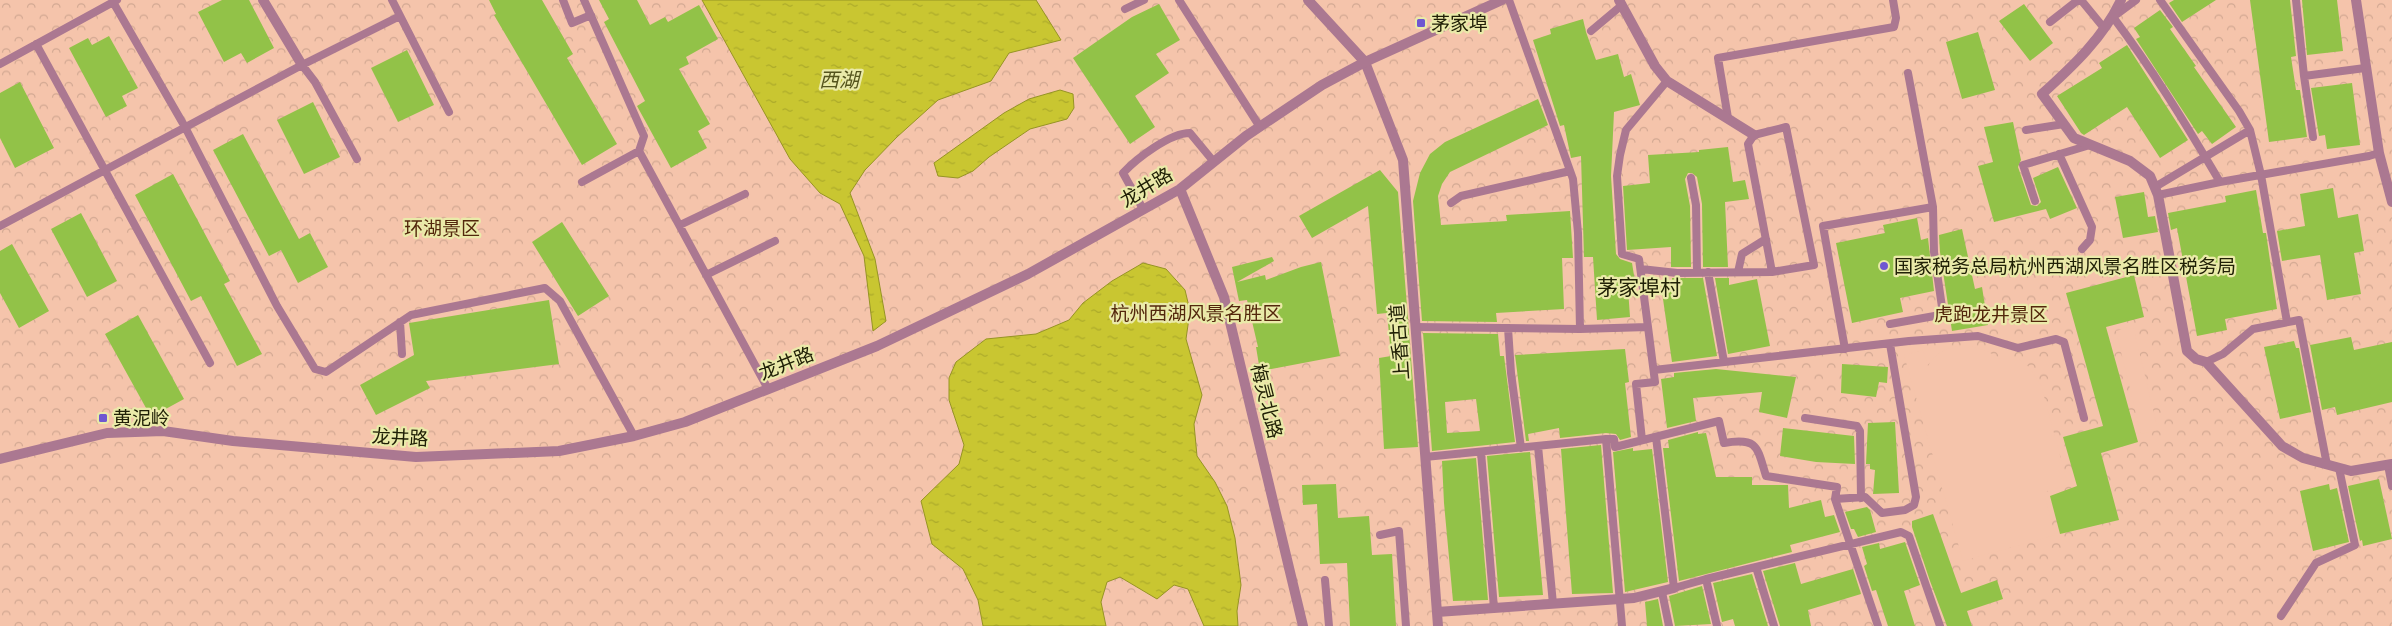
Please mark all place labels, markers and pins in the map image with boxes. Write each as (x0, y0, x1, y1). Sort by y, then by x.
place label: 茅家埠 (1431, 12, 1488, 36)
marker: 茅家埠 (1415, 17, 1427, 29)
place label: 国家税务总局杭州西湖风景名胜区税务局 (1894, 255, 2236, 279)
marker: 国家税务总局杭州西湖风景名胜区税务局 (1878, 260, 1890, 272)
place label: 黄泥岭 (113, 407, 170, 431)
marker: 黄泥岭 (97, 412, 109, 424)

